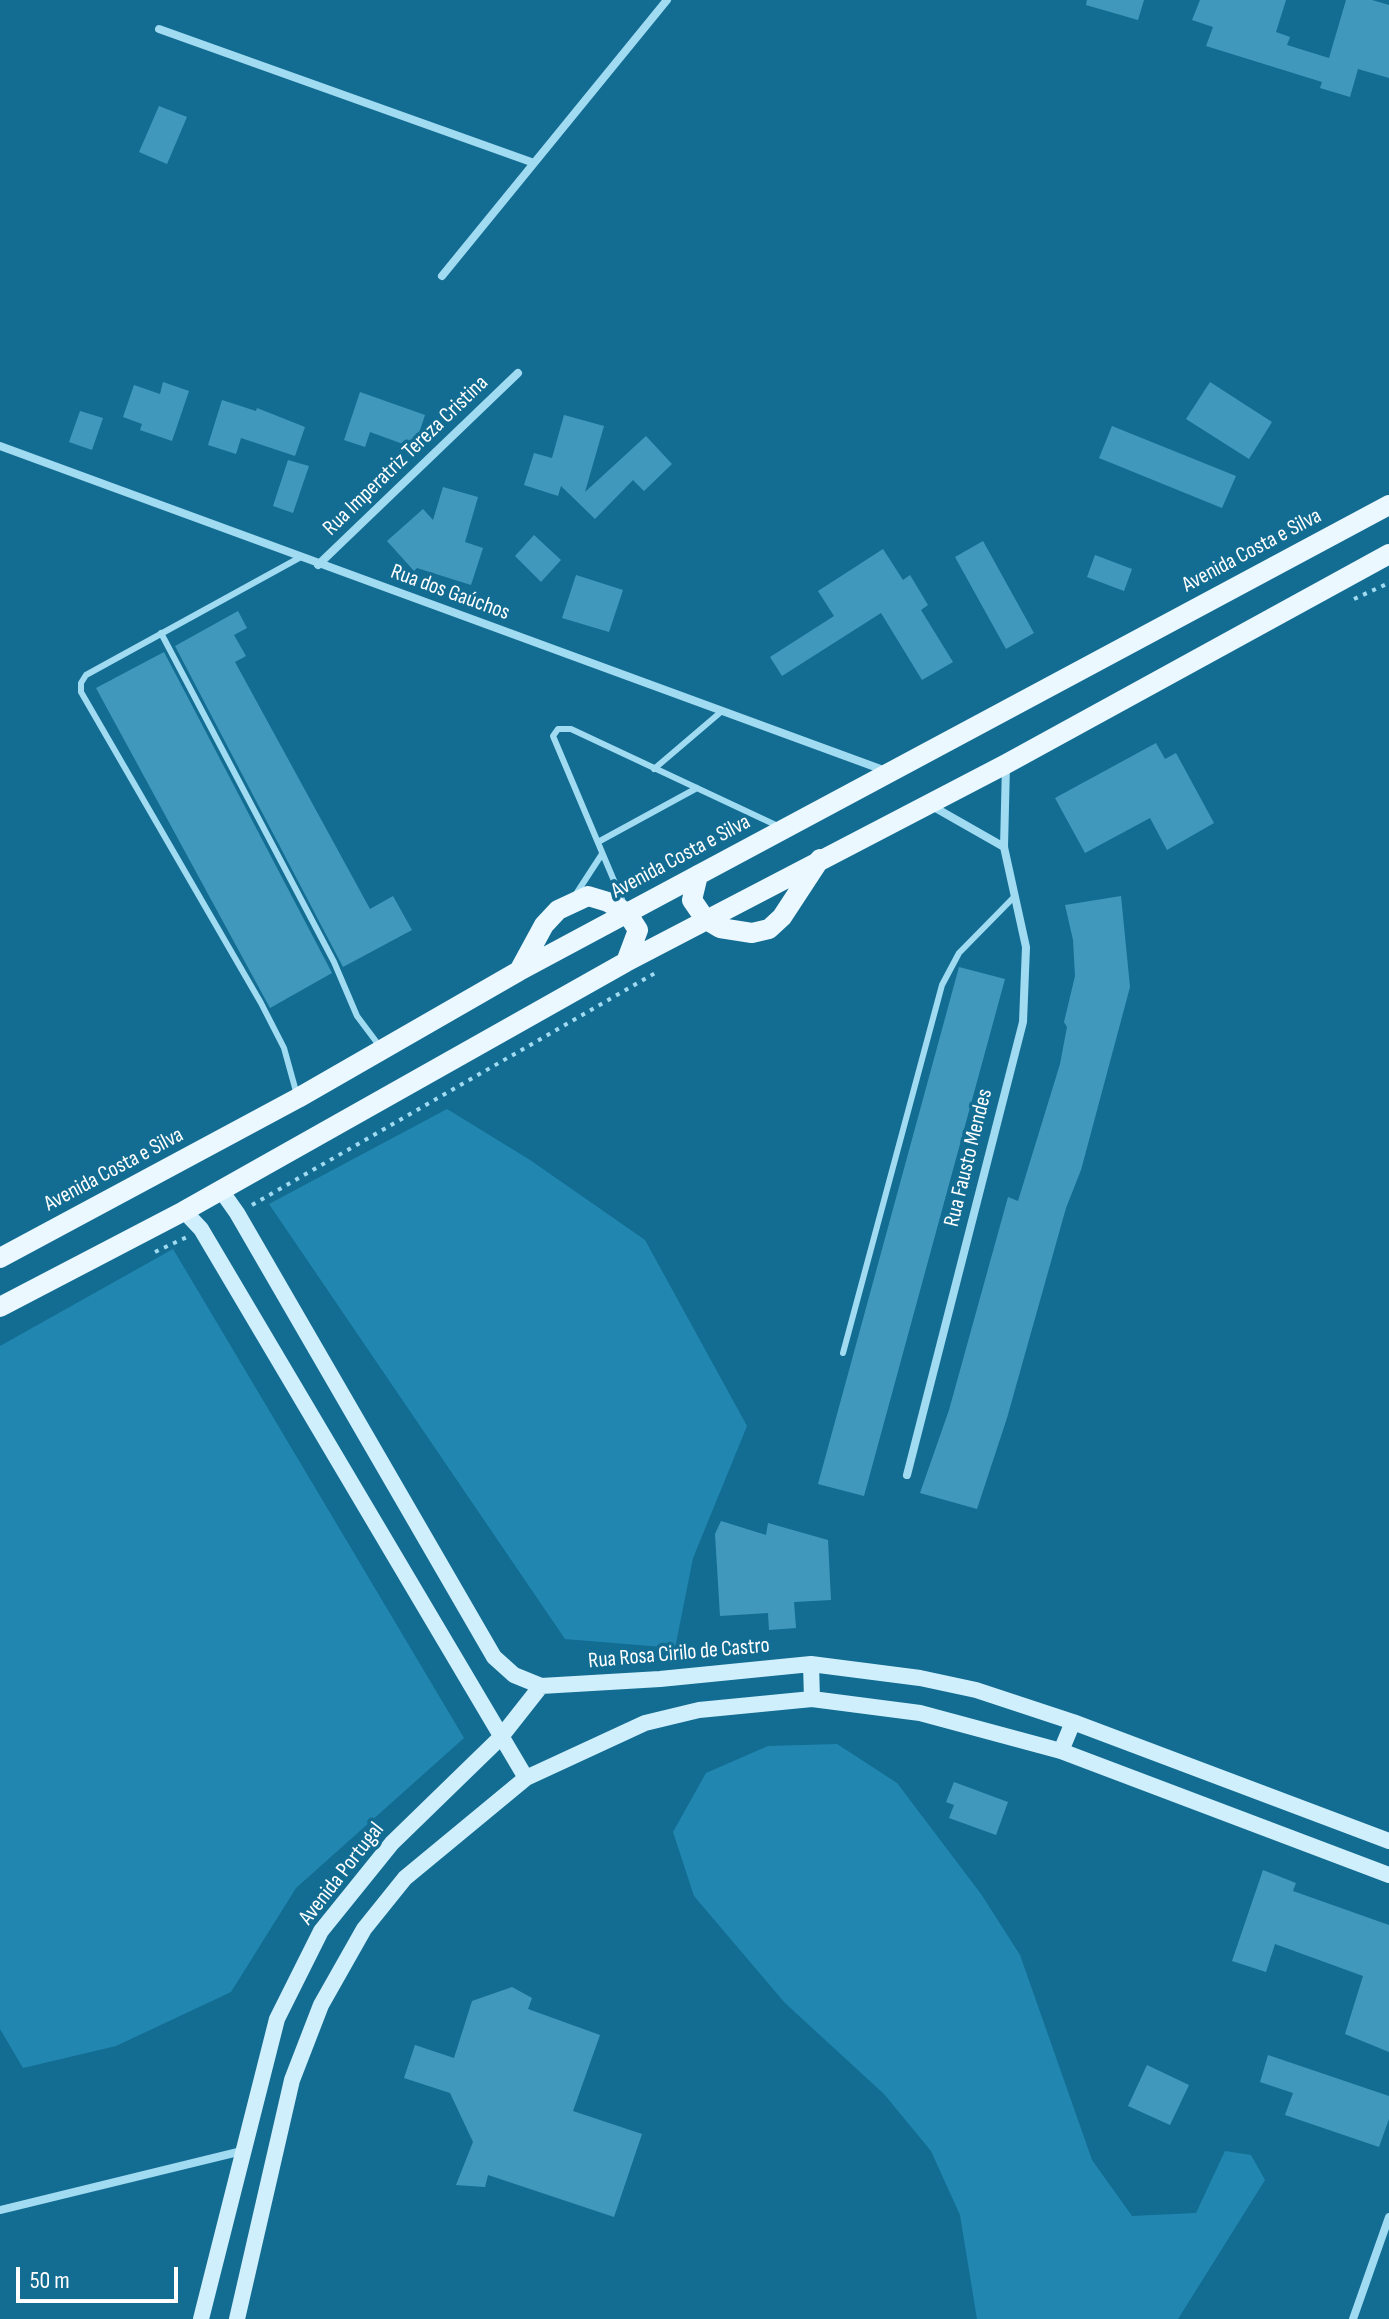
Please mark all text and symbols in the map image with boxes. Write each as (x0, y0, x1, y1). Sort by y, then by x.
street label: Rua Imperatriz Tereza Cristina (318, 370, 494, 542)
street label: Avenida Costa e Silva (1178, 503, 1326, 599)
street label: Rua dos Gaúchos (387, 559, 513, 627)
street label: Avenida Costa e Silva (607, 809, 755, 905)
street label: Rua Fausto Mendes (939, 1086, 999, 1230)
street label: Avenida Costa e Silva (40, 1122, 188, 1218)
street label: Rua Rosa Cirilo de Castro (587, 1633, 771, 1675)
street label: Avenida Portugal (294, 1817, 390, 1931)
scale bar (20, 2251, 182, 2301)
text: 50 m (30, 2266, 70, 2295)

